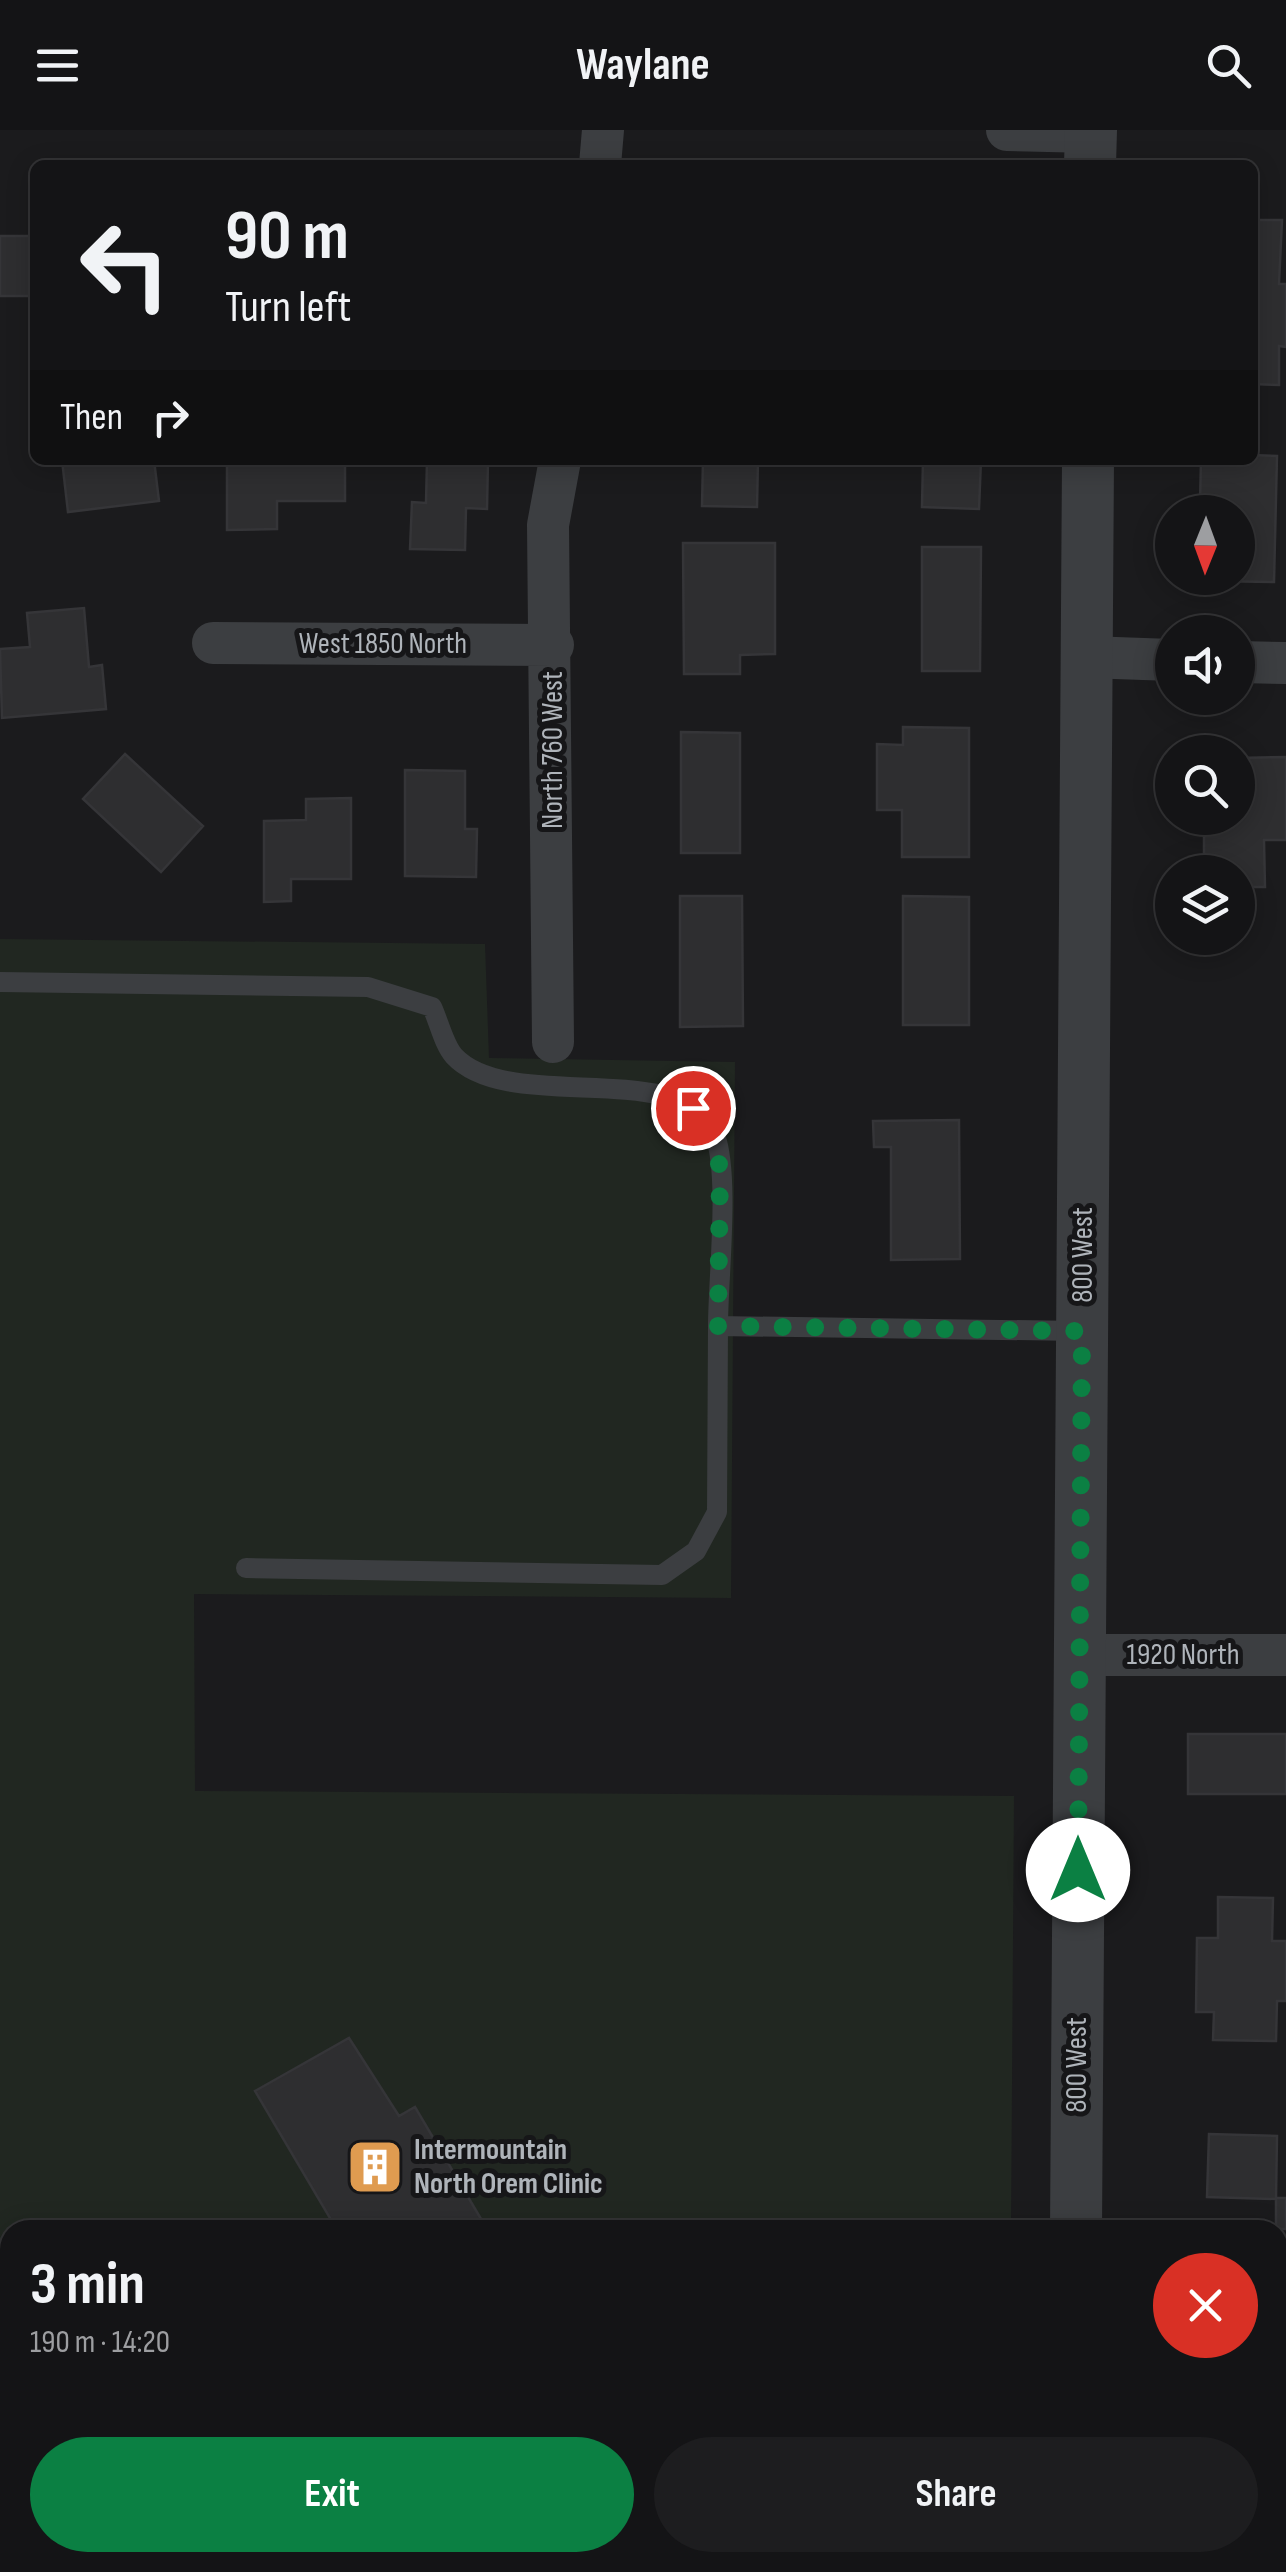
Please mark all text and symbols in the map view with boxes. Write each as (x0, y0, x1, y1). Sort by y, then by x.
icon: menu (30, 38, 85, 93)
text: Waylane (576, 38, 710, 93)
icon: search (1201, 38, 1256, 93)
text: 90 m (225, 195, 349, 279)
icon: left (60, 200, 190, 330)
text: Turn left (225, 280, 351, 335)
icon: right (143, 390, 198, 445)
text: Then (60, 395, 123, 440)
north arrow (1155, 495, 1255, 595)
map controls (1155, 495, 1255, 955)
button: sound (1155, 615, 1255, 715)
street label: West 1850 North (299, 626, 467, 662)
street label: North 760 West (535, 671, 571, 829)
button: search (1155, 735, 1255, 835)
button: layers (1155, 855, 1255, 955)
pin (651, 1066, 736, 1151)
icon: arrive (666, 1081, 721, 1136)
street label: 800 West (1065, 1207, 1101, 1303)
street label: 1920 North (1126, 1637, 1240, 1673)
position arrow (1026, 1818, 1130, 1922)
street label: 800 West (1059, 2017, 1095, 2113)
place label: Intermountain North Orem Clinic (414, 2132, 603, 2202)
building icon: Intermountain North Orem Clinic (345, 2137, 405, 2197)
text: 3 min (30, 2249, 145, 2321)
button: close (1153, 2253, 1258, 2358)
text: 190 m · 14:20 (30, 2323, 170, 2362)
button: Exit (30, 2437, 634, 2552)
button: Share (654, 2437, 1258, 2552)

